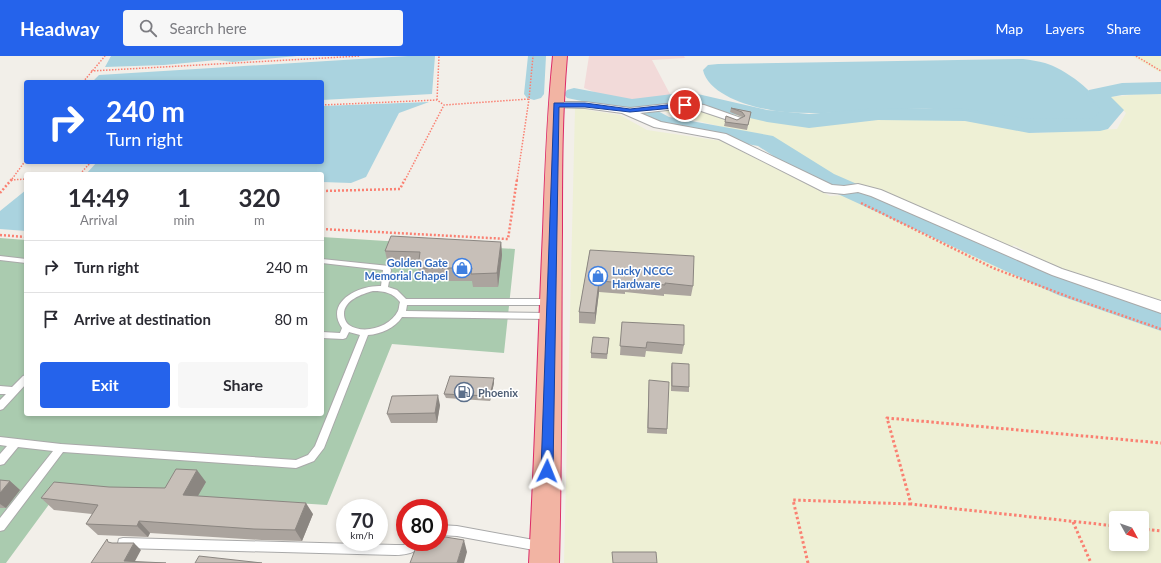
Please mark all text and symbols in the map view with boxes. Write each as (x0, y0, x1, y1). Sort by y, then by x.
search box (123, 10, 403, 46)
text: Headway (20, 17, 99, 40)
icon: search (137, 17, 159, 39)
text: Search here (169, 19, 247, 37)
text: Map (995, 20, 1023, 37)
text: Layers (1045, 20, 1085, 37)
text: Share (1107, 20, 1141, 37)
pin (668, 88, 702, 122)
text: 240 m (106, 94, 185, 128)
icon: arrive (674, 94, 696, 116)
icon: right (40, 96, 92, 148)
text: Turn right (106, 128, 183, 150)
text: 14:49 (68, 183, 130, 212)
text: 1 (177, 183, 191, 212)
text: 320 (238, 183, 280, 212)
text: Arrival (80, 212, 117, 228)
text: min (174, 212, 195, 228)
text: m (254, 212, 265, 228)
icon: right (40, 256, 62, 278)
place label: Golden Gate Memorial Chapel (365, 256, 448, 282)
shop icon: Golden Gate Memorial Chapel (451, 257, 473, 279)
text: Turn right (74, 258, 139, 276)
text: 240 m (266, 258, 308, 276)
place label: Lucky NCCC Hardware (612, 264, 674, 290)
shop icon: Lucky NCCC Hardware (587, 265, 609, 287)
icon: arrive (40, 308, 62, 330)
text: Arrive at destination (74, 310, 211, 328)
text: 80 m (274, 310, 308, 328)
button: Exit (40, 362, 170, 408)
button: Share (178, 362, 308, 408)
fuel station icon: Phoenix (453, 381, 475, 403)
place label: Phoenix (478, 386, 518, 399)
position arrow (526, 450, 568, 492)
speed limit sign: 80 (396, 499, 448, 551)
text: 70 (350, 508, 374, 532)
north arrow (1109, 511, 1149, 551)
map controls (1109, 511, 1149, 551)
text: km/h (350, 529, 374, 541)

